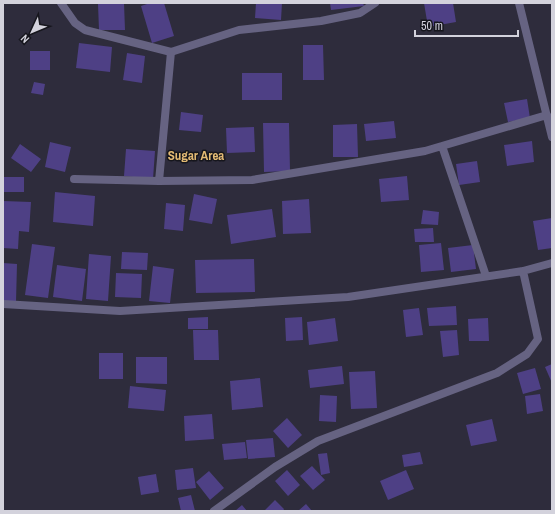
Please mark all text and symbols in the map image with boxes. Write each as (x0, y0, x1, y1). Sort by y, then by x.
north arrow (12, 12, 52, 52)
scale bar (415, 12, 518, 38)
text: 50 m (421, 18, 443, 34)
text: N (18, 32, 32, 46)
district label: Sugar Area (168, 147, 224, 164)

